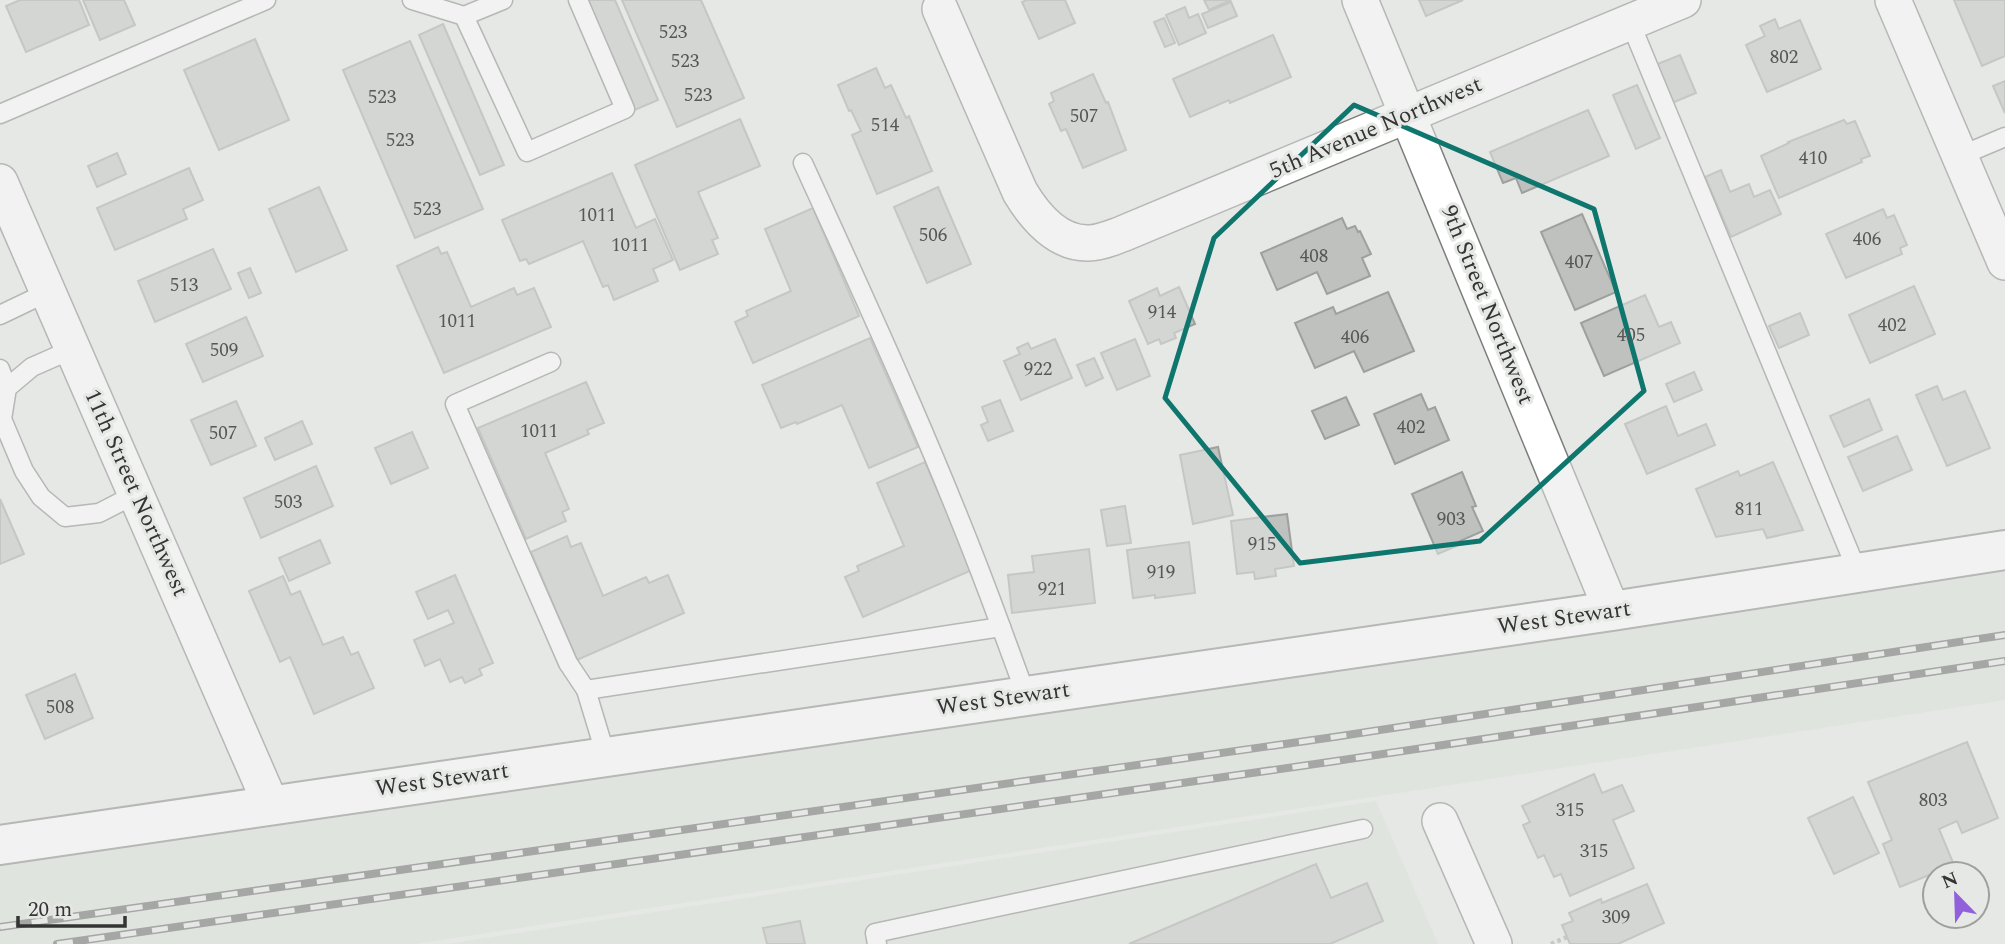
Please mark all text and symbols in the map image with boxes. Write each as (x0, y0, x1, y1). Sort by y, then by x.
house number: 523 (659, 18, 688, 47)
house number: 802 (1770, 43, 1798, 72)
house number: 523 (671, 47, 700, 76)
street label: 5th Avenue Northwest (1264, 67, 1488, 189)
house number: 523 (684, 81, 713, 110)
house number: 523 (368, 83, 397, 112)
house number: 507 (1070, 102, 1098, 131)
house number: 514 (871, 111, 900, 140)
house number: 523 (386, 126, 415, 155)
house number: 410 (1799, 144, 1827, 173)
house number: 523 (413, 195, 442, 224)
street label: 9th Street Northwest (1431, 200, 1543, 410)
house number: 1011 (578, 201, 616, 230)
house number: 506 (919, 221, 947, 250)
house number: 406 (1853, 225, 1881, 254)
house number: 1011 (611, 231, 649, 260)
house number: 408 (1300, 242, 1328, 271)
house number: 407 (1565, 248, 1593, 277)
house number: 513 (170, 271, 199, 300)
house number: 914 (1148, 298, 1177, 327)
house number: 1011 (438, 307, 476, 336)
house number: 402 (1878, 311, 1906, 340)
house number: 405 (1617, 321, 1645, 350)
house number: 406 (1341, 323, 1369, 352)
house number: 509 (210, 336, 238, 365)
house number: 922 (1024, 355, 1052, 384)
street label: 11th Street Northwest (74, 384, 198, 602)
house number: 402 (1397, 413, 1425, 442)
house number: 1011 (520, 417, 558, 446)
house number: 507 (209, 419, 237, 448)
house number: 503 (274, 488, 303, 517)
house number: 811 (1735, 495, 1763, 524)
house number: 903 (1437, 505, 1466, 534)
house number: 915 (1248, 530, 1276, 559)
house number: 919 (1147, 558, 1175, 587)
house number: 921 (1038, 575, 1066, 604)
street label: West Stewart (1495, 591, 1633, 645)
street label: West Stewart (934, 672, 1072, 726)
house number: 508 (46, 693, 74, 722)
street label: West Stewart (373, 753, 511, 807)
house number: 803 (1919, 786, 1948, 815)
house number: 315 (1556, 796, 1584, 825)
house number: 315 (1580, 837, 1608, 866)
north arrow (1921, 860, 1991, 930)
text: N (1937, 864, 1963, 897)
scale bar (18, 884, 124, 928)
text: 20 m (28, 894, 72, 926)
house number: 309 (1602, 903, 1630, 932)

